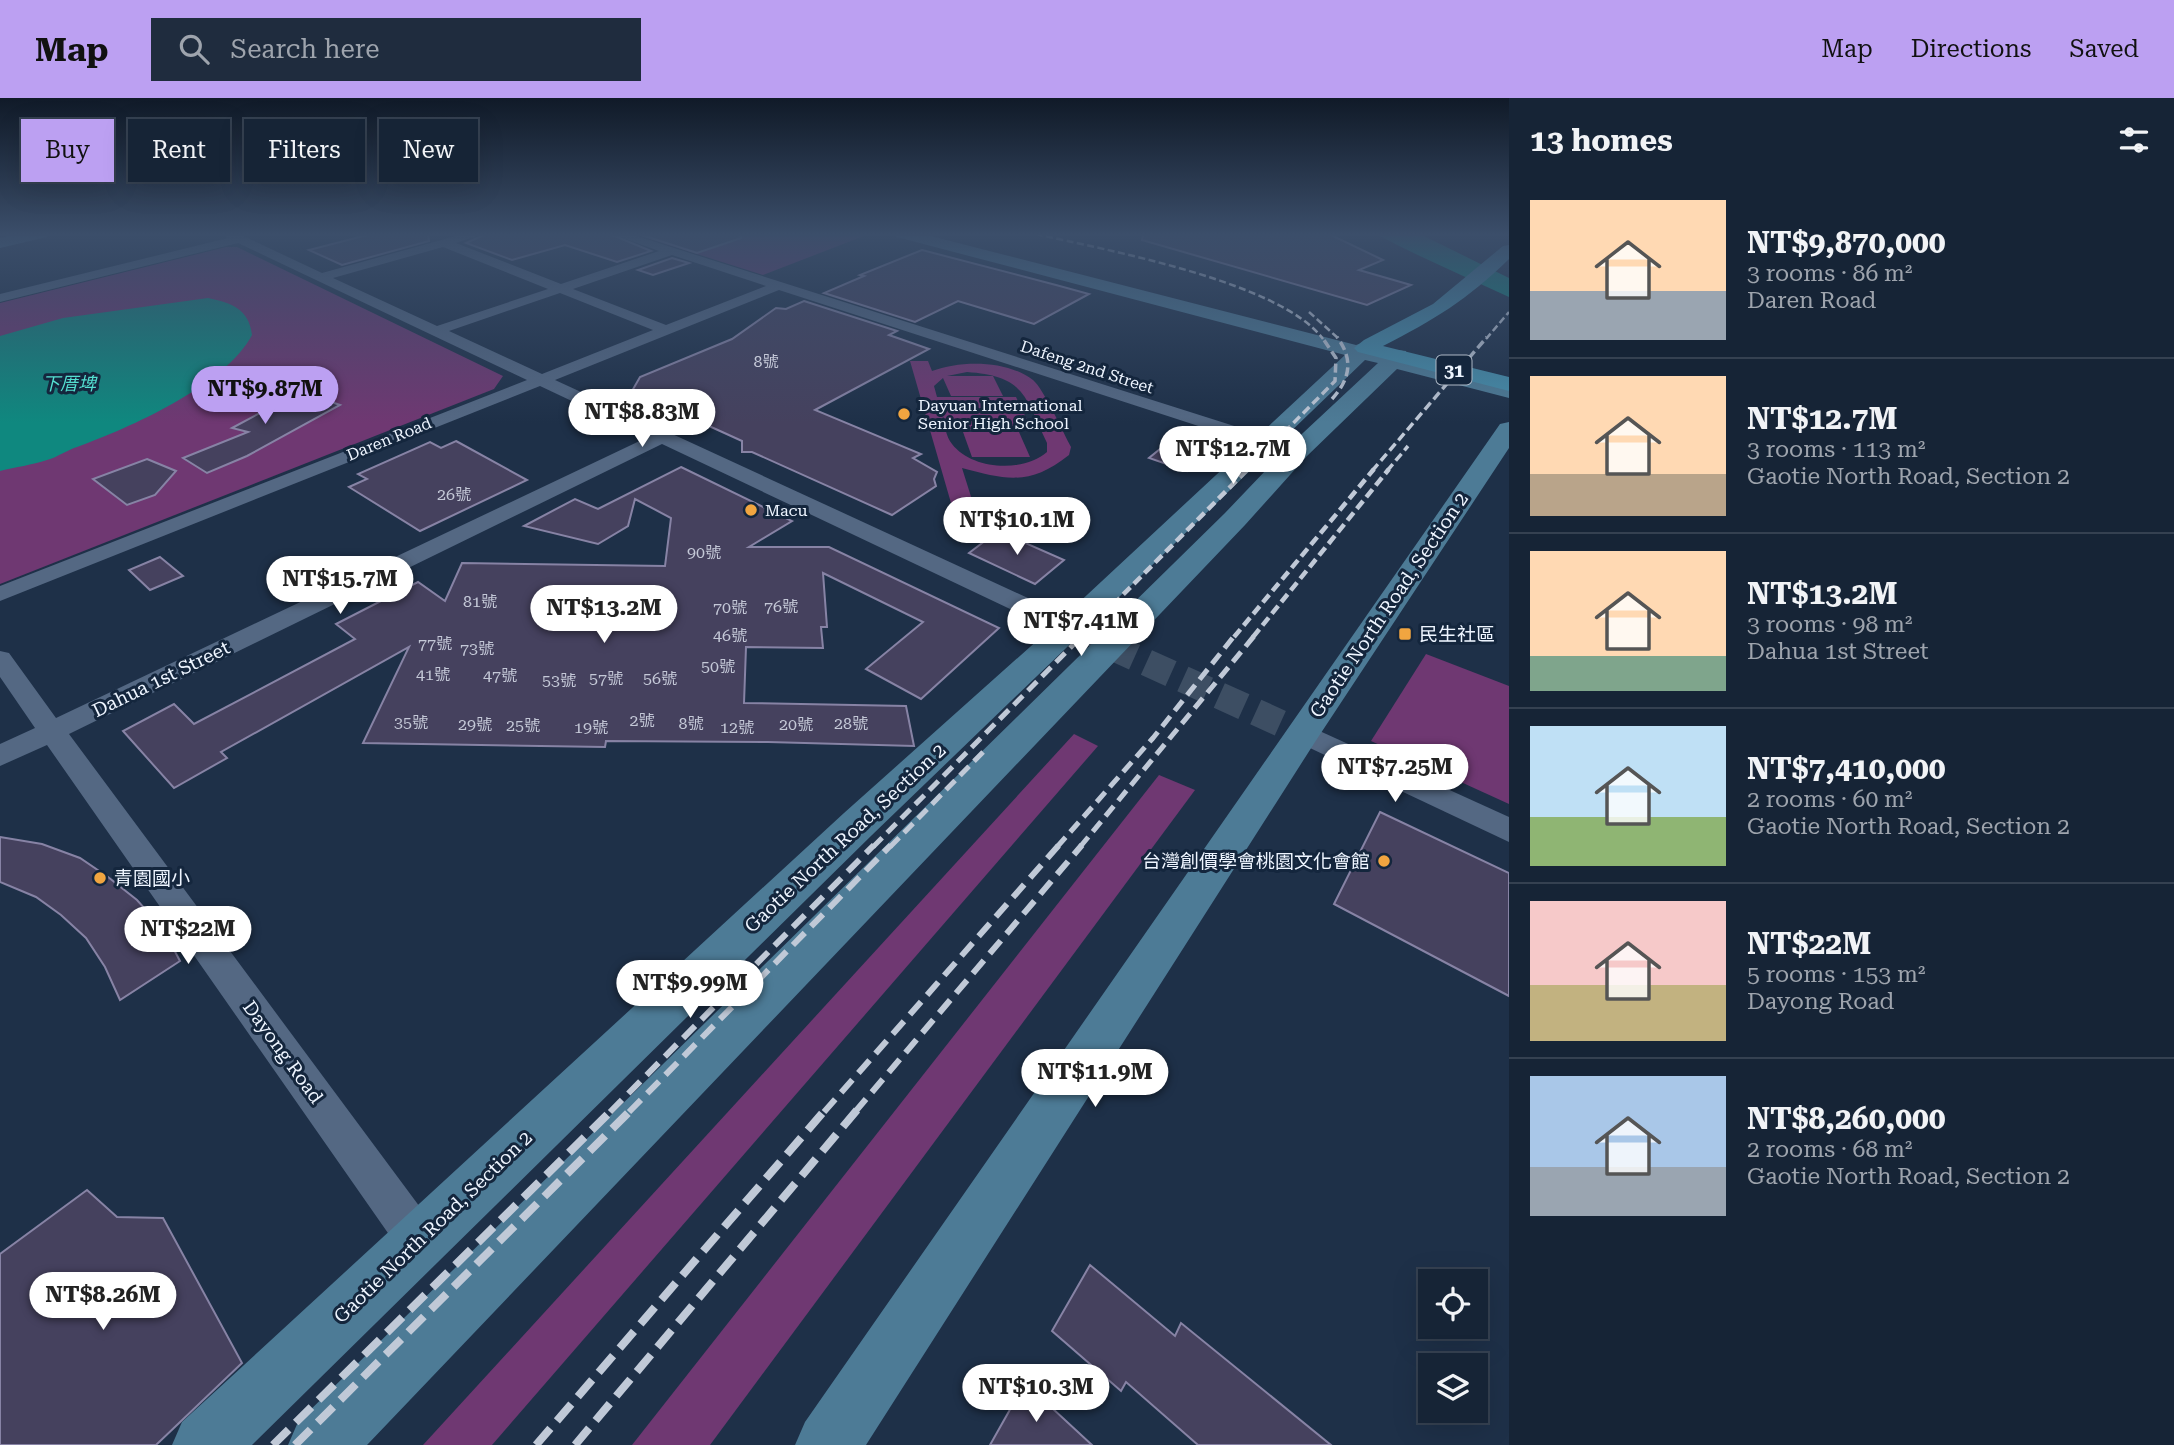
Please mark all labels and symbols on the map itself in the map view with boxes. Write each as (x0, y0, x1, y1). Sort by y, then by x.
street label: Dafeng 2nd Street (1018, 336, 1156, 398)
house number: 8號 (754, 352, 778, 371)
road number: 31 (1436, 356, 1472, 384)
pin: NT$9.87M (193, 366, 337, 426)
water label: 下厝埤 (42, 373, 98, 394)
pin: NT$8.83M (570, 390, 714, 449)
place label: Dayuan International Senior High School (918, 396, 1082, 433)
marker: Dayuan International Senior High School (896, 406, 912, 422)
street label: Daren Road (344, 413, 434, 465)
pin: NT$12.7M (1161, 426, 1305, 486)
house number: 26號 (437, 485, 471, 504)
street label: Gaotie North Road, Section 2 (1305, 488, 1473, 722)
pin: NT$10.1M (945, 498, 1089, 557)
place label: Macu (765, 501, 808, 520)
marker: Macu (743, 502, 759, 518)
house number: 90號 (687, 543, 721, 562)
pin: NT$15.7M (268, 556, 412, 616)
pin: NT$13.2M (532, 586, 676, 645)
house number: 81號 (463, 592, 497, 611)
house number: 76號 (764, 597, 798, 616)
house number: 70號 (713, 598, 747, 617)
pin: NT$7.41M (1009, 598, 1153, 658)
place label: 民生社區 (1419, 623, 1495, 646)
house number: 46號 (713, 626, 747, 645)
marker: 民生社區 (1397, 626, 1413, 642)
house number: 77號 (418, 634, 452, 653)
street label: Dahua 1st Street (89, 636, 233, 722)
house number: 73號 (460, 639, 494, 658)
house number: 50號 (701, 657, 735, 676)
house number: 41號 (416, 665, 450, 684)
house number: 47號 (483, 666, 517, 685)
house number: 57號 (589, 669, 623, 688)
house number: 56號 (643, 669, 677, 688)
house number: 53號 (542, 671, 576, 690)
house number: 2號 (630, 711, 654, 730)
house number: 35號 (394, 713, 428, 732)
house number: 8號 (679, 714, 703, 733)
house number: 28號 (834, 714, 868, 733)
house number: 29號 (458, 715, 492, 734)
house number: 20號 (779, 715, 813, 734)
house number: 25號 (506, 716, 540, 735)
house number: 19號 (574, 718, 608, 737)
house number: 12號 (720, 718, 754, 737)
street label: Gaotie North Road, Section 2 (740, 739, 950, 937)
pin: NT$7.25M (1323, 744, 1467, 804)
place label: 台灣創價學會桃園文化會館 (1142, 850, 1370, 873)
marker: 台灣創價學會桃園文化會館 (1376, 853, 1392, 869)
place label: 青園國小 (114, 867, 190, 890)
marker: 青園國小 (92, 870, 108, 886)
pin: NT$22M (131, 906, 245, 966)
pin: NT$9.99M (618, 960, 762, 1020)
street label: Dayong Road (238, 996, 328, 1108)
pin: NT$11.9M (1023, 1049, 1167, 1109)
street label: Gaotie North Road, Section 2 (329, 1126, 537, 1328)
pin: NT$8.26M (31, 1272, 175, 1332)
pin: NT$10.3M (964, 1364, 1108, 1424)

